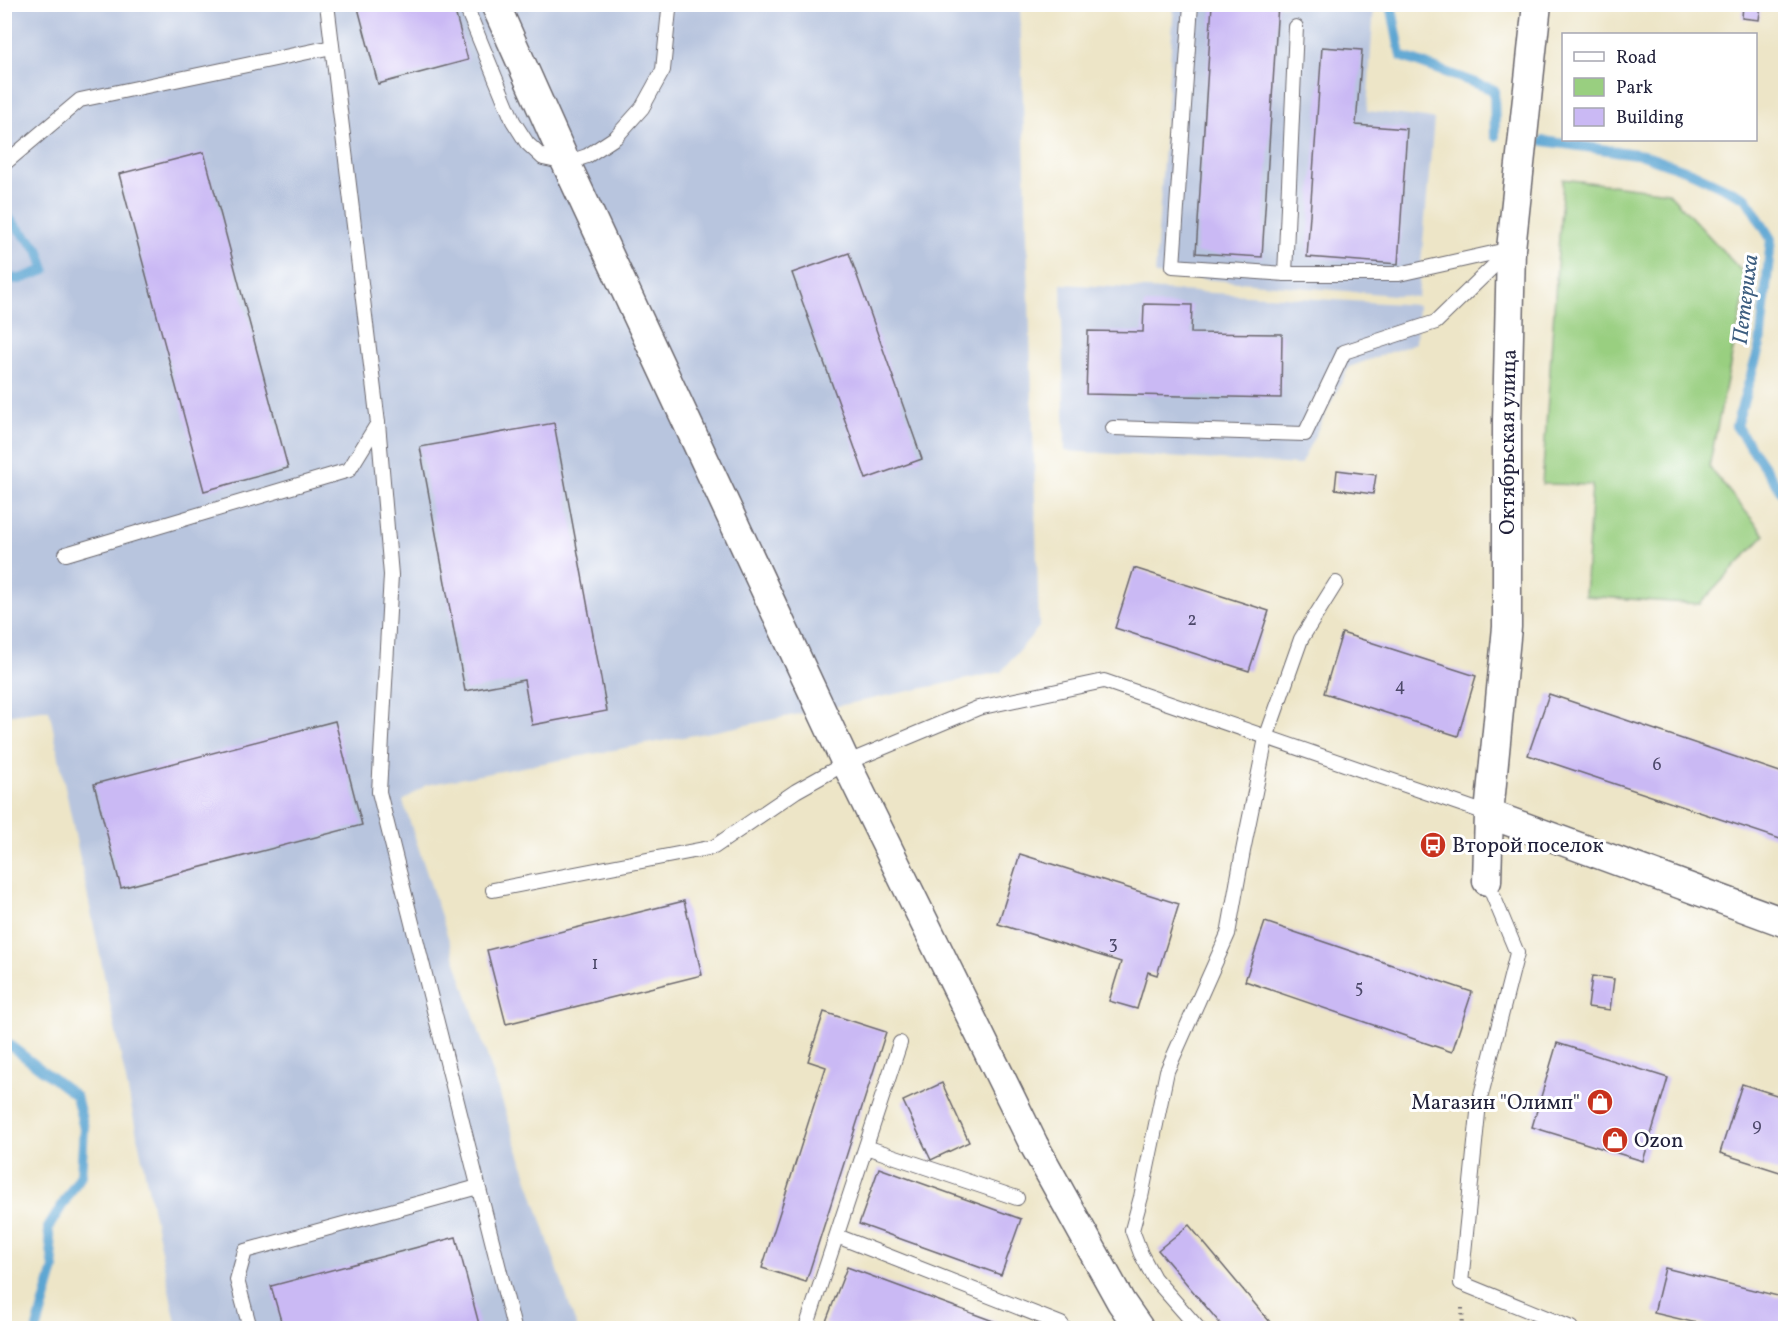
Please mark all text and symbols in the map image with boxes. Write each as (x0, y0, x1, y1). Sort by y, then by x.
legend (1562, 33, 1757, 141)
text: Road (1616, 46, 1657, 71)
text: Park (1616, 76, 1653, 101)
text: Building (1616, 106, 1684, 131)
water label: Петериха (1726, 252, 1767, 346)
street label: Октябрьская улица (1494, 349, 1525, 535)
house number: 2 (1187, 608, 1197, 633)
house number: 4 (1395, 674, 1405, 699)
house number: 6 (1652, 753, 1662, 778)
bus stop icon: Второй поселок (1418, 830, 1448, 860)
place label: Второй поселок (1452, 832, 1604, 861)
house number: 3 (1108, 932, 1118, 957)
house number: 1 (592, 952, 598, 977)
house number: 5 (1355, 976, 1363, 1001)
shop icon: Магазин "Олимп" (1585, 1087, 1615, 1117)
place label: Магазин "Олимп" (1411, 1089, 1580, 1118)
house number: 9 (1752, 1114, 1762, 1139)
shop icon: Ozon (1600, 1125, 1630, 1155)
place label: Ozon (1634, 1127, 1684, 1156)

